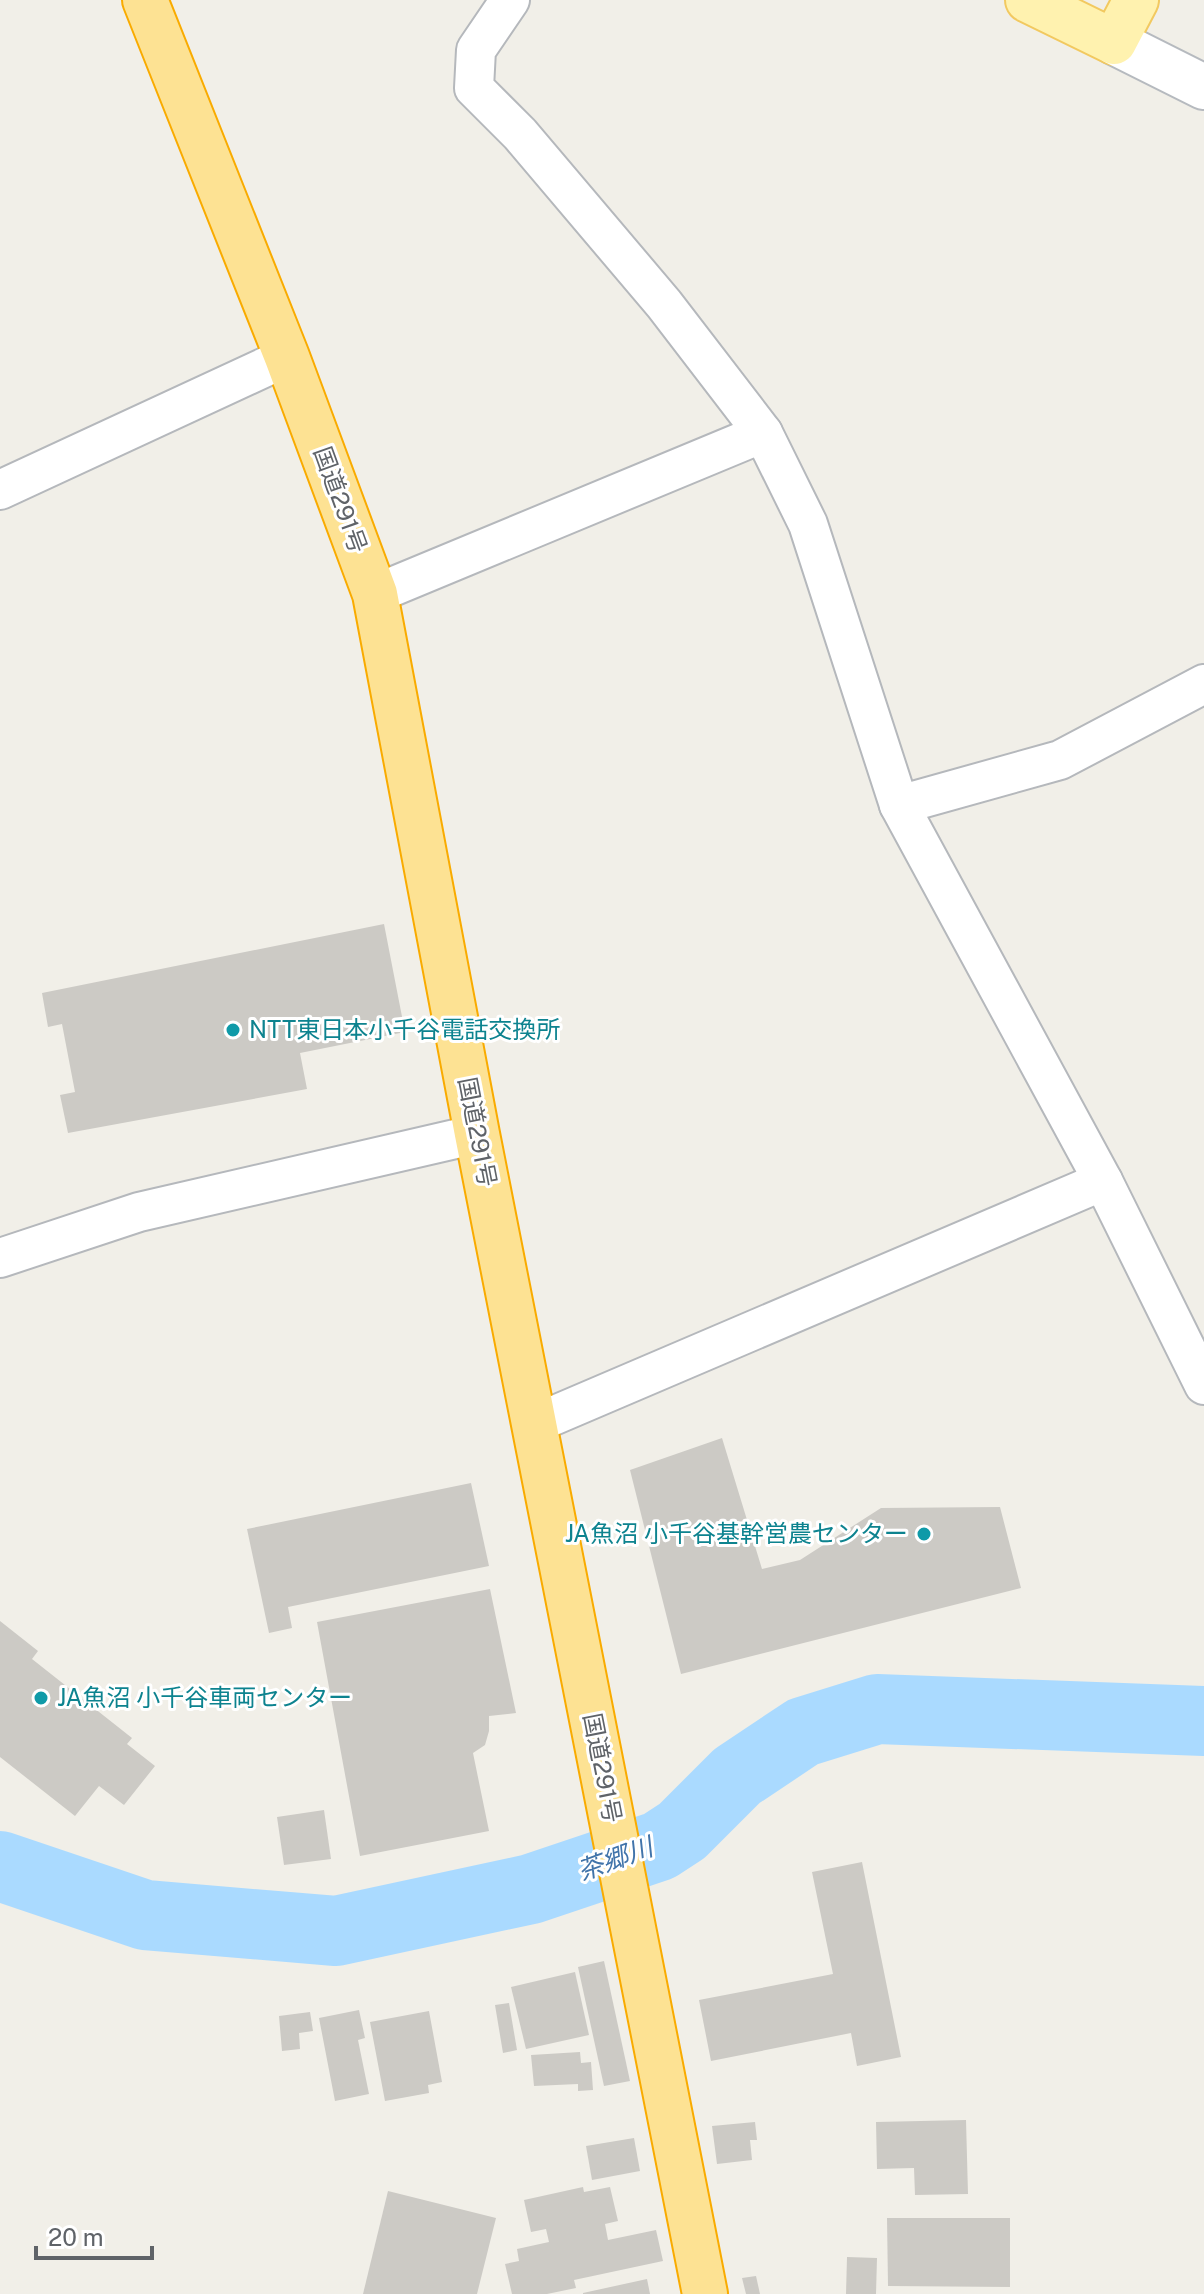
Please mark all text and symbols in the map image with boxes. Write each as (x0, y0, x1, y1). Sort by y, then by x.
street label: 国道291号 (309, 443, 373, 557)
place label: NTT東日本小千谷電話交換所 (249, 1015, 560, 1043)
marker: NTT東日本小千谷電話交換所 (224, 1021, 242, 1039)
street label: 国道291号 (454, 1075, 502, 1189)
place label: JA魚沼 小千谷基幹営農センター (565, 1519, 908, 1547)
marker: JA魚沼 小千谷基幹営農センター (915, 1525, 933, 1543)
place label: JA魚沼 小千谷車両センター (57, 1683, 352, 1711)
marker: JA魚沼 小千谷車両センター (32, 1689, 50, 1707)
street label: 国道291号 (579, 1711, 627, 1825)
water label: 茶郷川 (573, 1830, 660, 1886)
scale bar (36, 2210, 152, 2260)
text: 20 m (48, 2223, 104, 2251)

